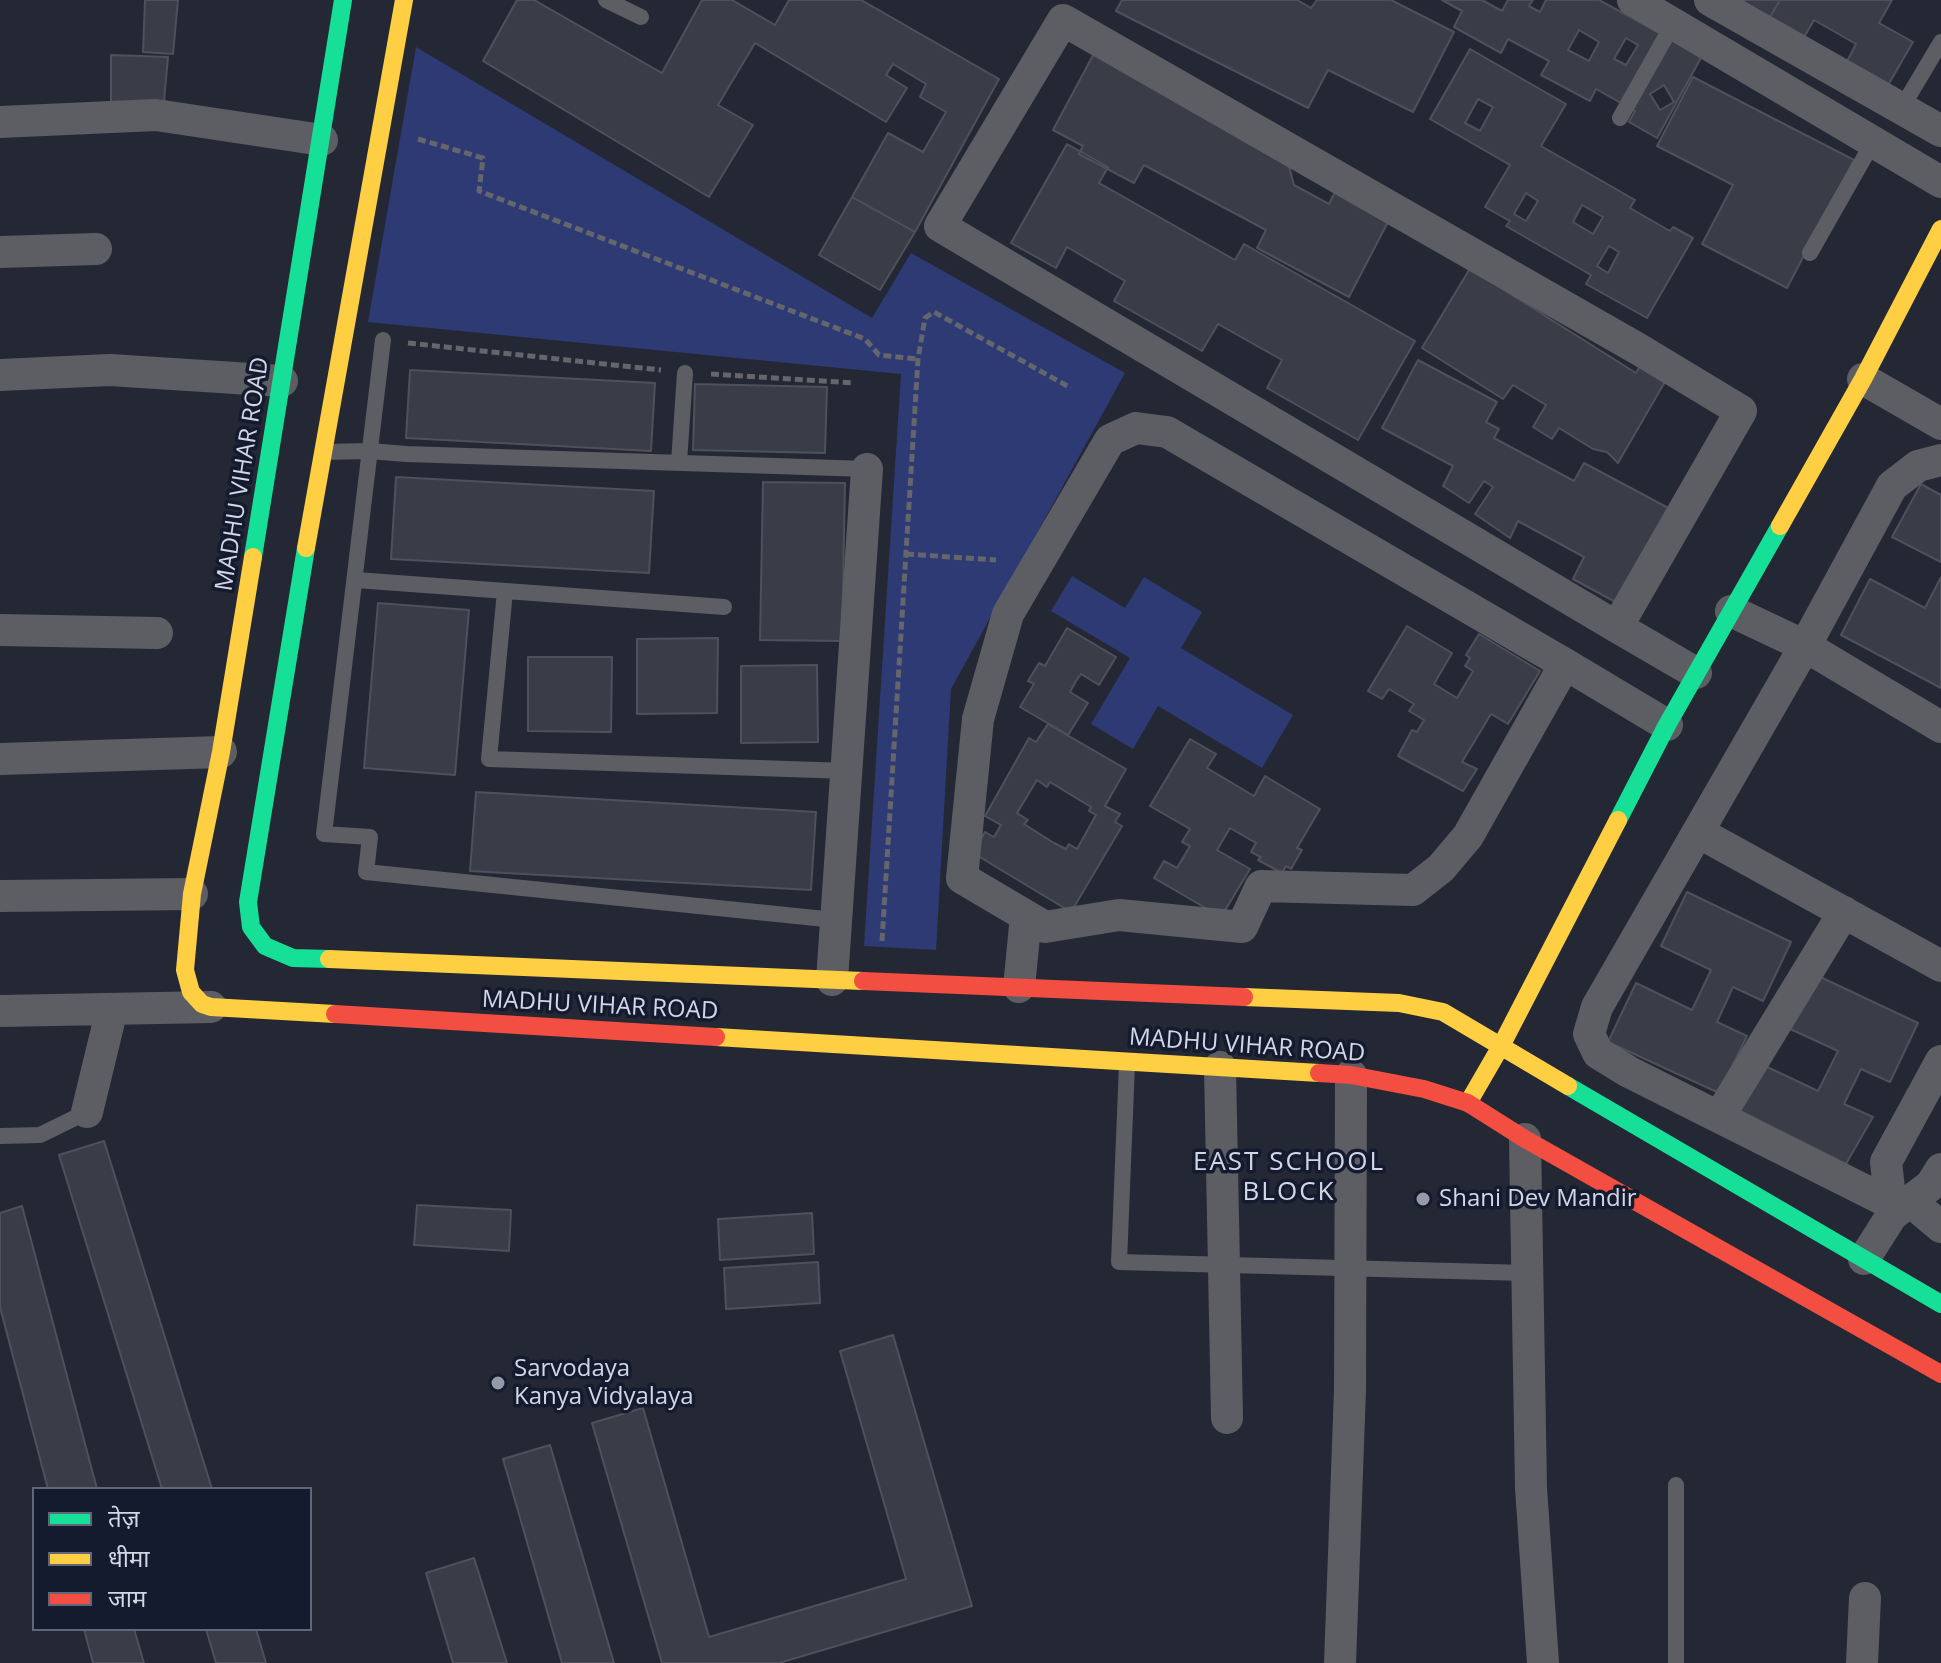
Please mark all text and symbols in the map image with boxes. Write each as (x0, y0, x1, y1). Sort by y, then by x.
street label: MADHU VIHAR ROAD (210, 355, 276, 593)
street label: MADHU VIHAR ROAD (481, 985, 719, 1027)
street label: MADHU VIHAR ROAD (1128, 1023, 1366, 1069)
district label: EAST SCHOOL BLOCK (1193, 1147, 1385, 1208)
place label: Shani Dev Mandir (1439, 1185, 1637, 1213)
marker: Shani Dev Mandir (1414, 1190, 1432, 1208)
place label: Sarvodaya Kanya Vidyalaya (514, 1355, 694, 1411)
marker: Sarvodaya Kanya Vidyalaya (489, 1374, 507, 1392)
legend (32, 1487, 312, 1631)
text: तेज़ (108, 1501, 140, 1534)
text: धीमा (108, 1541, 150, 1574)
text: जाम (108, 1581, 146, 1614)

